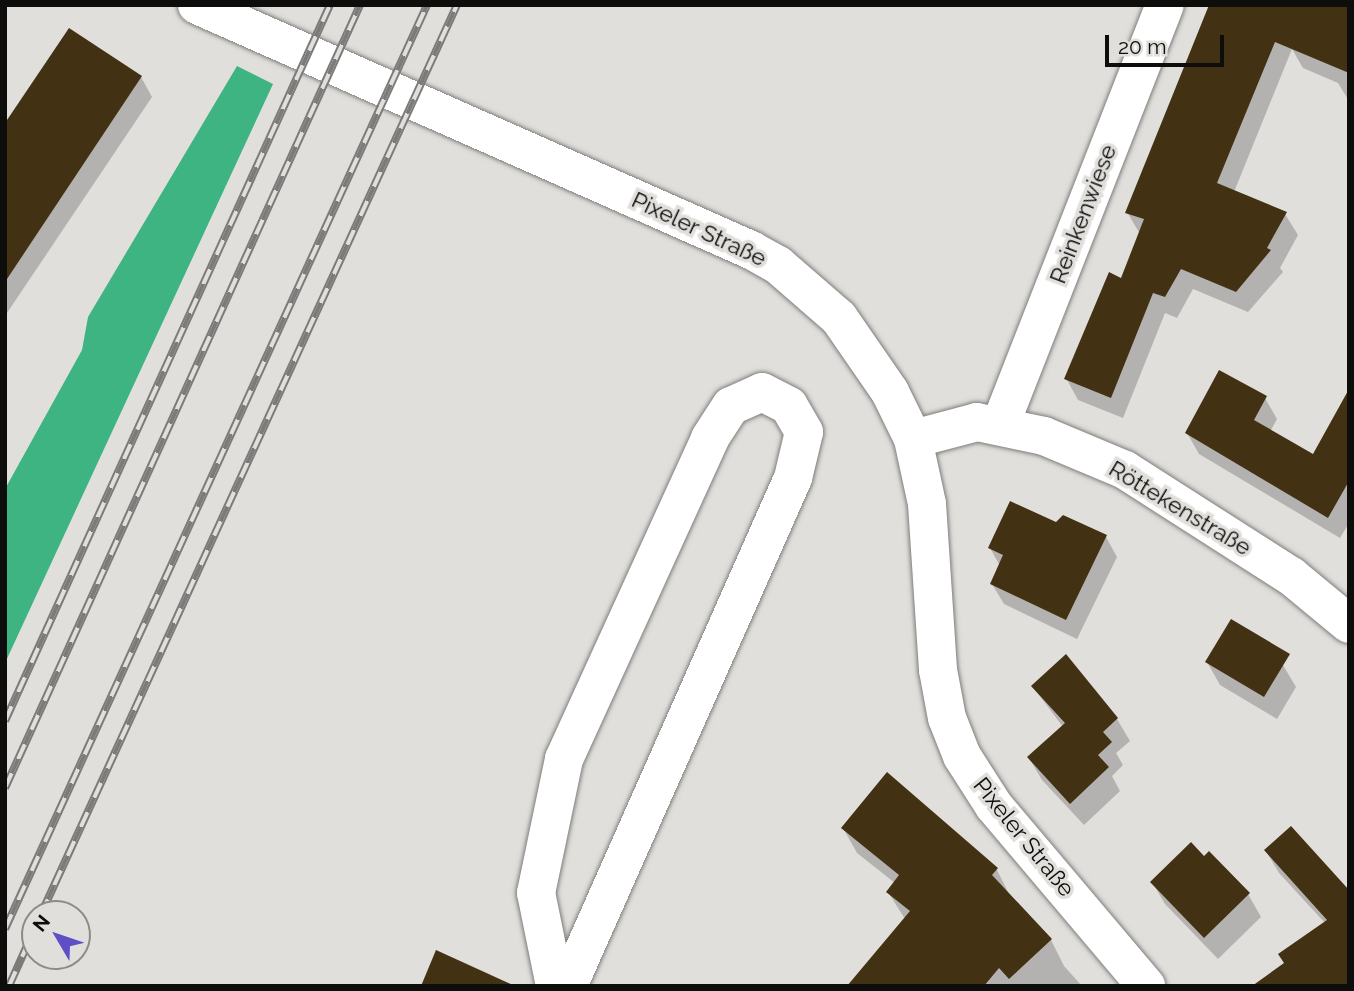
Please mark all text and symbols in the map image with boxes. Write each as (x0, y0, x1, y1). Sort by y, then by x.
scale bar (1109, 21, 1228, 65)
text: 20 m (1118, 34, 1166, 59)
street label: Reinkenwiese (1044, 141, 1122, 287)
street label: Pixeler Straße (627, 186, 771, 272)
street label: Röttekenstraße (1104, 455, 1256, 561)
street label: Pixeler Straße (967, 772, 1081, 902)
north arrow (21, 900, 91, 970)
text: N (28, 910, 54, 936)

